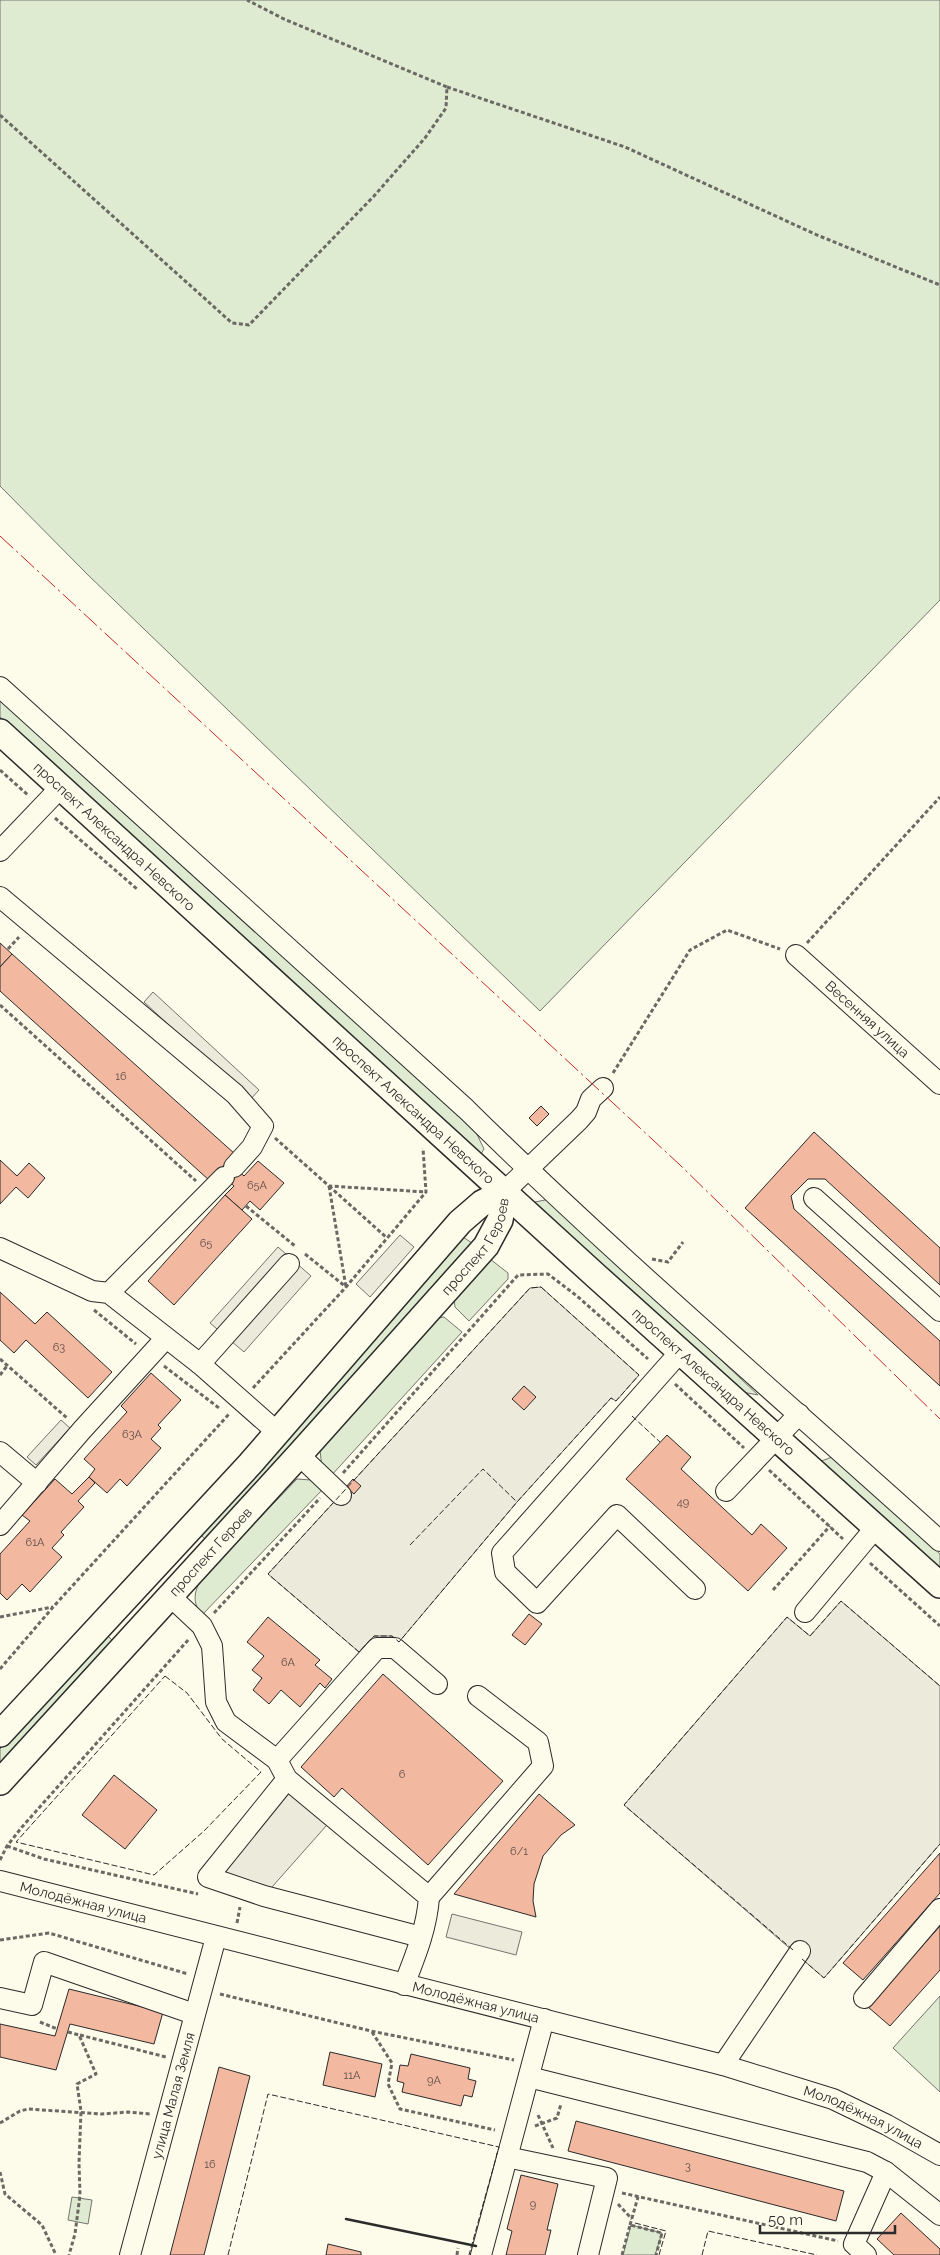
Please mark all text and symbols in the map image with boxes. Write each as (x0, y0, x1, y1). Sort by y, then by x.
street label: проспект Александра Невского (30, 759, 198, 914)
street label: Весенняя улица (822, 977, 913, 1061)
street label: проспект Александра Невского (330, 1032, 498, 1187)
house number: 16 (115, 1070, 127, 1083)
house number: 65А (247, 1179, 268, 1192)
street label: проспект Героев (438, 1197, 512, 1298)
house number: 65 (200, 1237, 212, 1250)
street label: проспект Александра Невского (629, 1305, 798, 1459)
house number: 63 (53, 1341, 65, 1354)
house number: 63А (122, 1428, 143, 1441)
house number: 49 (677, 1496, 689, 1509)
street label: проспект Героев (166, 1504, 255, 1599)
house number: 61А (26, 1536, 45, 1549)
house number: 6А (281, 1656, 296, 1669)
house number: 6 (399, 1768, 406, 1781)
house number: 6/1 (510, 1845, 528, 1858)
street label: Молодёжная улица (18, 1878, 148, 1926)
street label: Молодёжная улица (411, 1978, 541, 2026)
street label: улица Малая Земля (148, 2031, 198, 2161)
house number: 11А (344, 2069, 361, 2082)
house number: 9А (427, 2074, 442, 2087)
street label: Молодёжная улица (802, 2082, 926, 2152)
house number: 16 (204, 2158, 216, 2171)
house number: 3 (685, 2160, 691, 2173)
house number: 9 (530, 2198, 536, 2211)
scale bar (760, 2202, 895, 2234)
text: 50 m (768, 2211, 803, 2229)

